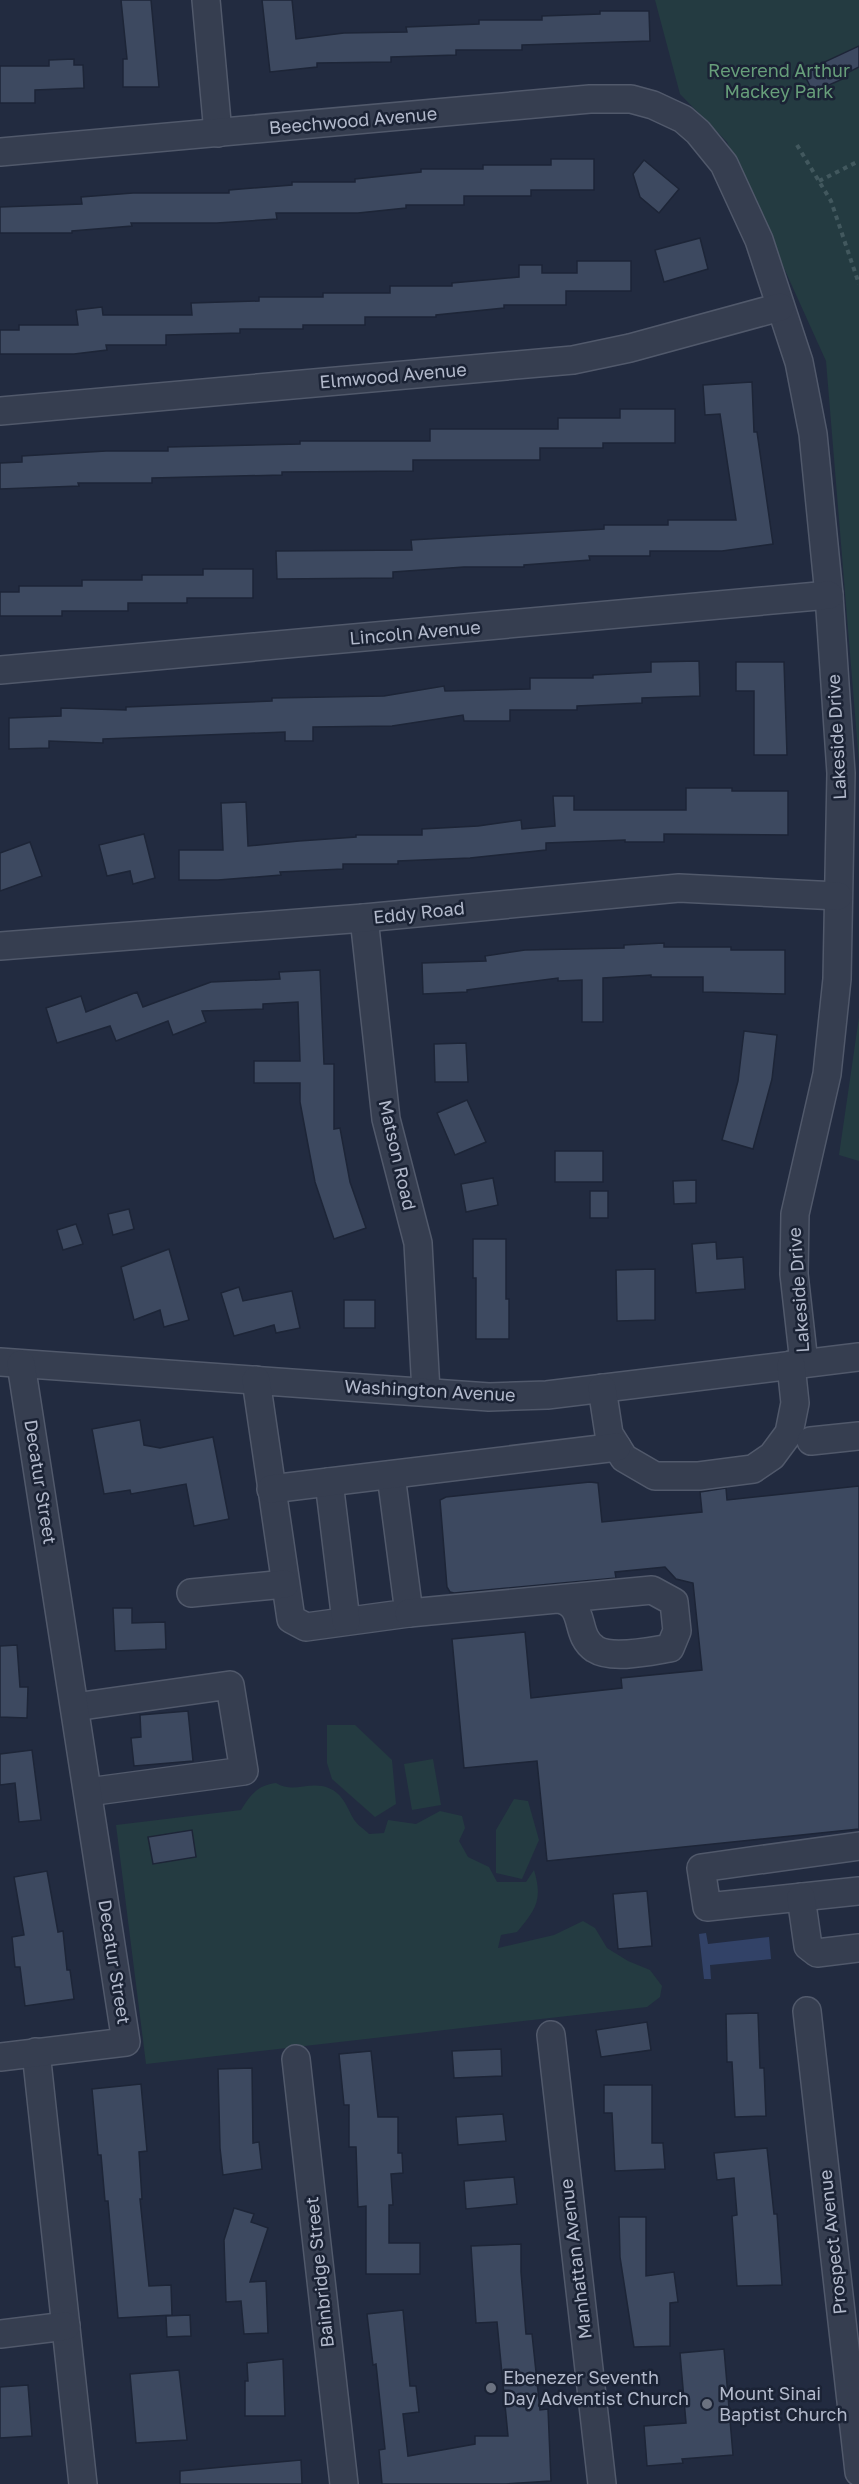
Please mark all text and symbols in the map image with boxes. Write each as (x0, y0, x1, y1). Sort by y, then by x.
park label: Reverend Arthur Mackey Park (708, 59, 850, 102)
street label: Beechwood Avenue (268, 102, 438, 138)
street label: Elmwood Avenue (318, 358, 467, 392)
street label: Lincoln Avenue (348, 615, 481, 649)
street label: Lakeside Drive (822, 674, 850, 800)
street label: Eddy Road (372, 896, 466, 928)
street label: Matson Road (375, 1097, 421, 1212)
street label: Lakeside Drive (783, 1227, 813, 1354)
street label: Washington Avenue (344, 1375, 516, 1405)
street label: Decatur Street (20, 1418, 62, 1546)
street label: Decatur Street (94, 1898, 136, 2026)
street label: Prospect Avenue (813, 2169, 851, 2316)
street label: Manhattan Avenue (554, 2178, 596, 2341)
street label: Bainbridge Street (300, 2196, 338, 2349)
place label: Ebenezer Seventh Day Adventist Church (503, 2366, 689, 2409)
marker: Ebenezer Seventh Day Adventist Church (484, 2381, 498, 2395)
place label: Mount Sinai Baptist Church (719, 2382, 847, 2425)
marker: Mount Sinai Baptist Church (700, 2397, 714, 2411)

